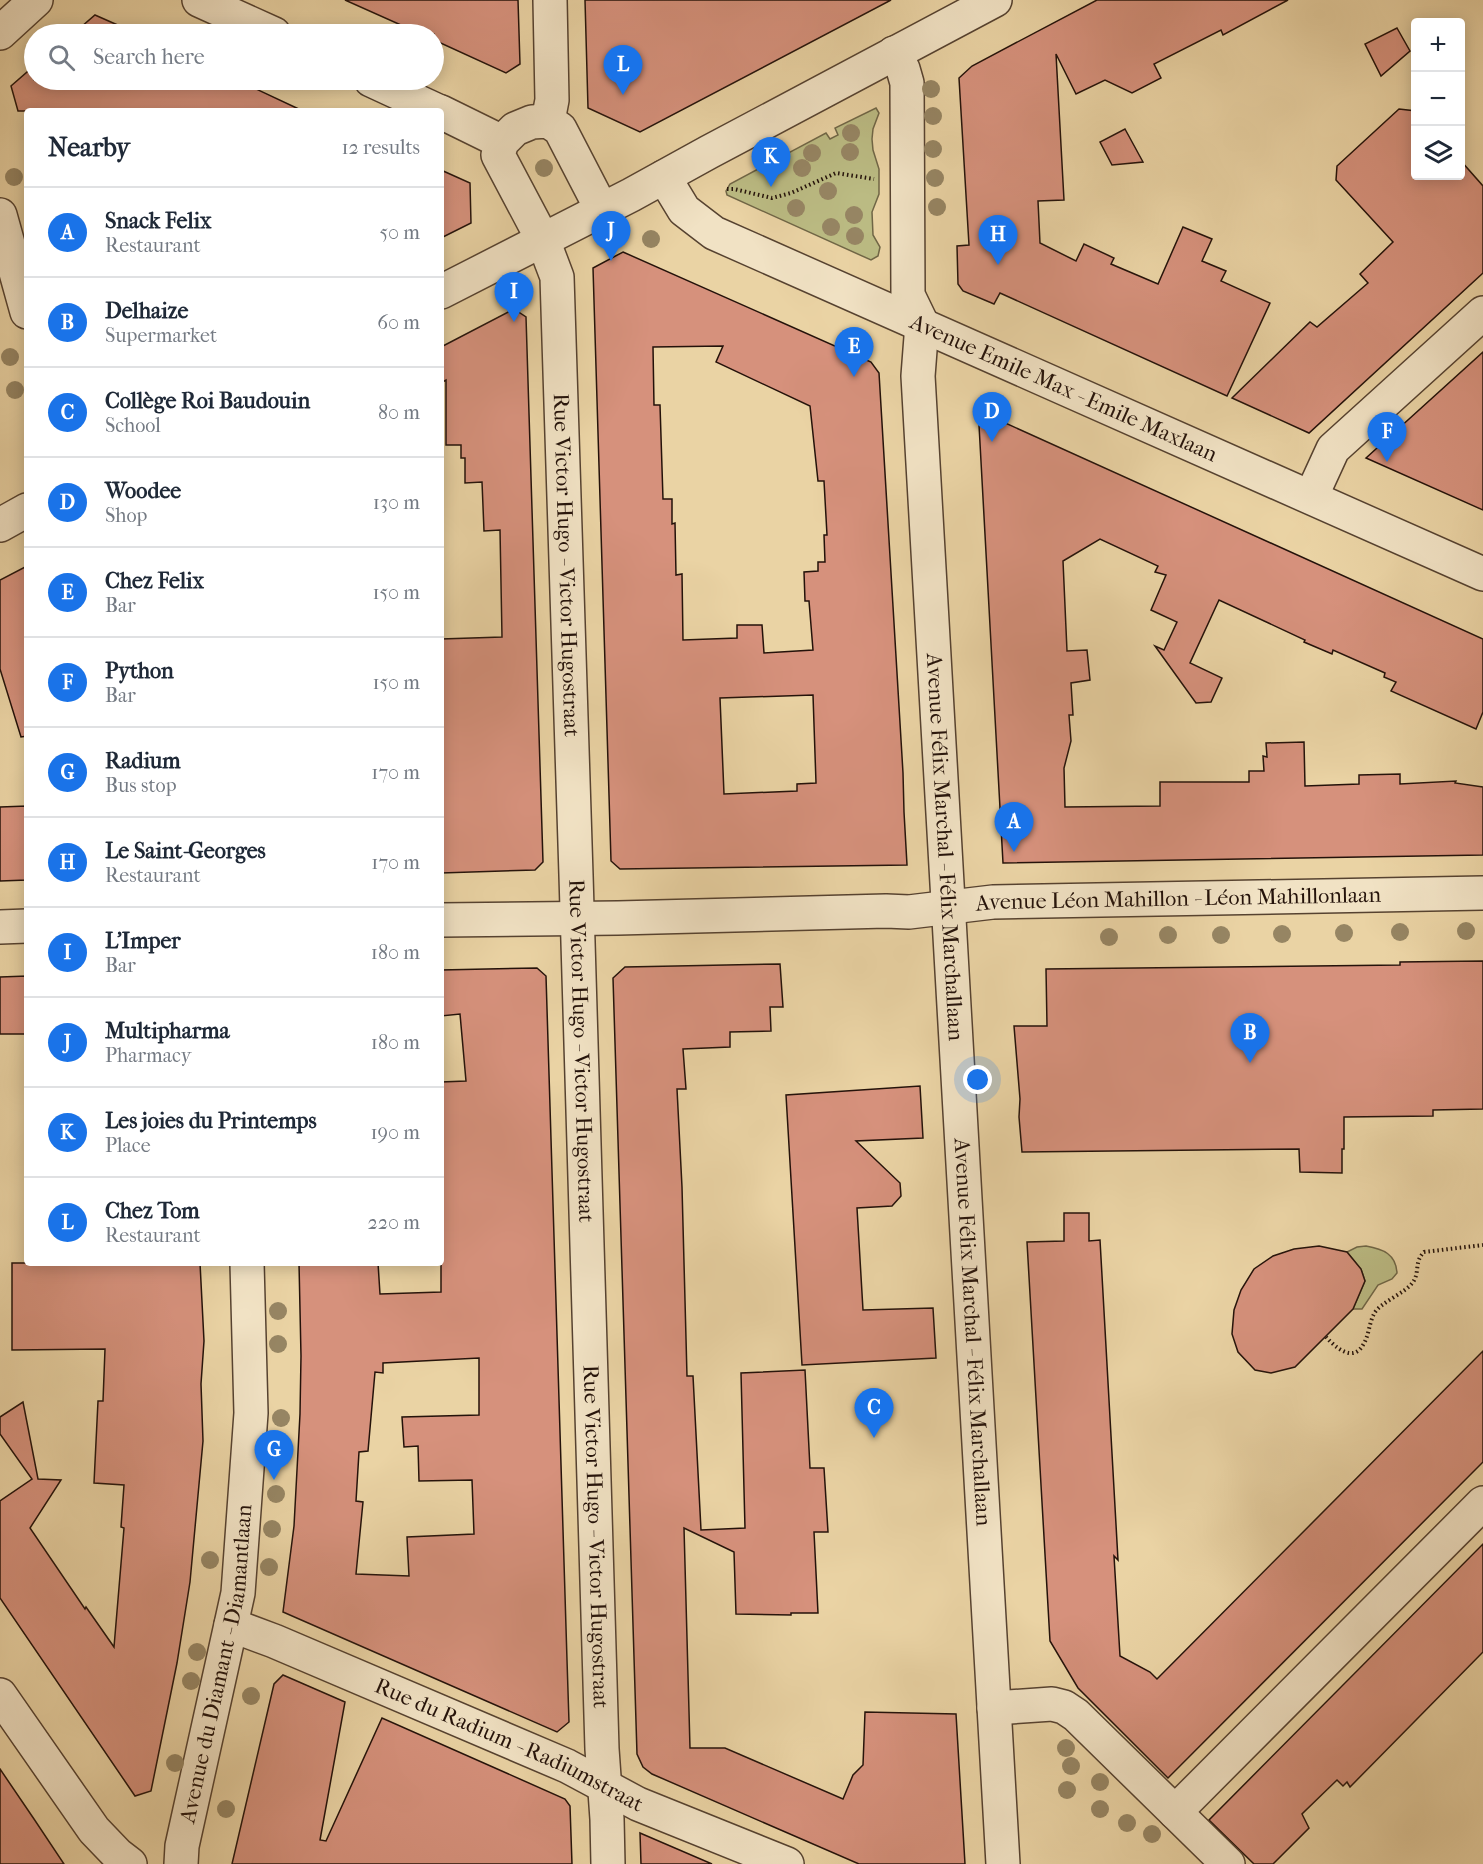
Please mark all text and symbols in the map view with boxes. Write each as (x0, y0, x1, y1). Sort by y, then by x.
map controls (1411, 18, 1465, 180)
button: + (1411, 18, 1465, 72)
search box (24, 24, 444, 90)
icon: search (45, 41, 78, 74)
text: Search here (93, 44, 205, 70)
pin: L (604, 46, 642, 95)
button: − (1411, 72, 1465, 126)
button: layers (1411, 126, 1465, 180)
text: Nearby (48, 132, 130, 163)
text: 12 results (341, 136, 420, 159)
pin: K (752, 138, 790, 187)
text: Snack Felix (105, 208, 211, 234)
pin: J (592, 212, 630, 261)
pin: H (978, 216, 1018, 265)
text: A (61, 221, 74, 244)
text: 50 m (379, 221, 420, 244)
text: Restaurant (105, 234, 201, 257)
pin: I (494, 272, 534, 322)
text: Delhaize (105, 298, 188, 324)
street label: Avenue Emile Max - Emile Maxlaan (905, 308, 1222, 468)
text: B (61, 311, 74, 334)
text: 60 m (377, 311, 420, 334)
text: Supermarket (105, 324, 217, 347)
pin: E (834, 328, 874, 377)
text: Collège Roi Baudouin (105, 388, 310, 414)
pin: D (972, 392, 1012, 442)
street label: Rue Victor Hugo - Victor Hugostraat (548, 393, 585, 737)
text: C (61, 401, 74, 424)
text: 80 m (378, 401, 420, 424)
pin: F (1368, 412, 1406, 462)
text: School (105, 414, 161, 437)
text: Woodee (105, 478, 181, 504)
text: D (60, 491, 75, 514)
text: 130 m (373, 491, 420, 514)
text: Shop (105, 504, 147, 527)
text: Chez Felix (105, 568, 204, 594)
text: E (61, 581, 74, 604)
text: 150 m (372, 581, 420, 604)
text: Bar (105, 594, 136, 617)
street label: Avenue Félix Marchal - Félix Marchallaan (921, 651, 969, 1042)
text: Python (105, 658, 174, 684)
text: F (62, 671, 73, 694)
text: 150 m (372, 671, 420, 694)
text: Bar (105, 684, 136, 707)
text: Radium (105, 748, 181, 774)
text: G (60, 761, 75, 784)
text: 170 m (371, 761, 420, 784)
text: Bus stop (105, 774, 177, 797)
pin: A (994, 802, 1034, 852)
text: Le Saint-Georges (105, 838, 266, 864)
text: H (60, 851, 75, 874)
text: 170 m (371, 851, 420, 874)
text: Restaurant (105, 864, 201, 887)
street label: Rue Victor Hugo - Victor Hugostraat (563, 879, 599, 1223)
street label: Avenue Léon Mahillon - Léon Mahillonlaan (973, 882, 1382, 917)
text: L'Imper (105, 928, 181, 954)
text: I (64, 941, 71, 964)
text: 180 m (371, 941, 420, 964)
text: Bar (105, 954, 136, 977)
pin: B (1230, 1014, 1270, 1063)
text: Multipharma (105, 1018, 230, 1044)
text: J (64, 1031, 71, 1054)
text: 180 m (371, 1031, 420, 1054)
text: Pharmacy (105, 1044, 191, 1067)
your location (963, 1065, 992, 1094)
text: Les joies du Printemps (105, 1108, 317, 1134)
text: K (60, 1121, 75, 1144)
text: 190 m (370, 1121, 420, 1144)
text: Place (105, 1134, 151, 1157)
street label: Avenue Félix Marchal - Félix Marchallaan (949, 1136, 997, 1527)
text: Chez Tom (105, 1198, 200, 1224)
text: L (61, 1211, 74, 1234)
text: 220 m (367, 1211, 420, 1234)
text: Restaurant (105, 1224, 201, 1247)
street label: Rue Victor Hugo - Victor Hugostraat (578, 1364, 614, 1709)
pin: C (854, 1388, 894, 1438)
pin: G (254, 1430, 294, 1480)
street label: Avenue du Diamant - Diamantlaan (174, 1503, 257, 1826)
street label: Rue du Radium - Radiumstraat (371, 1673, 647, 1818)

